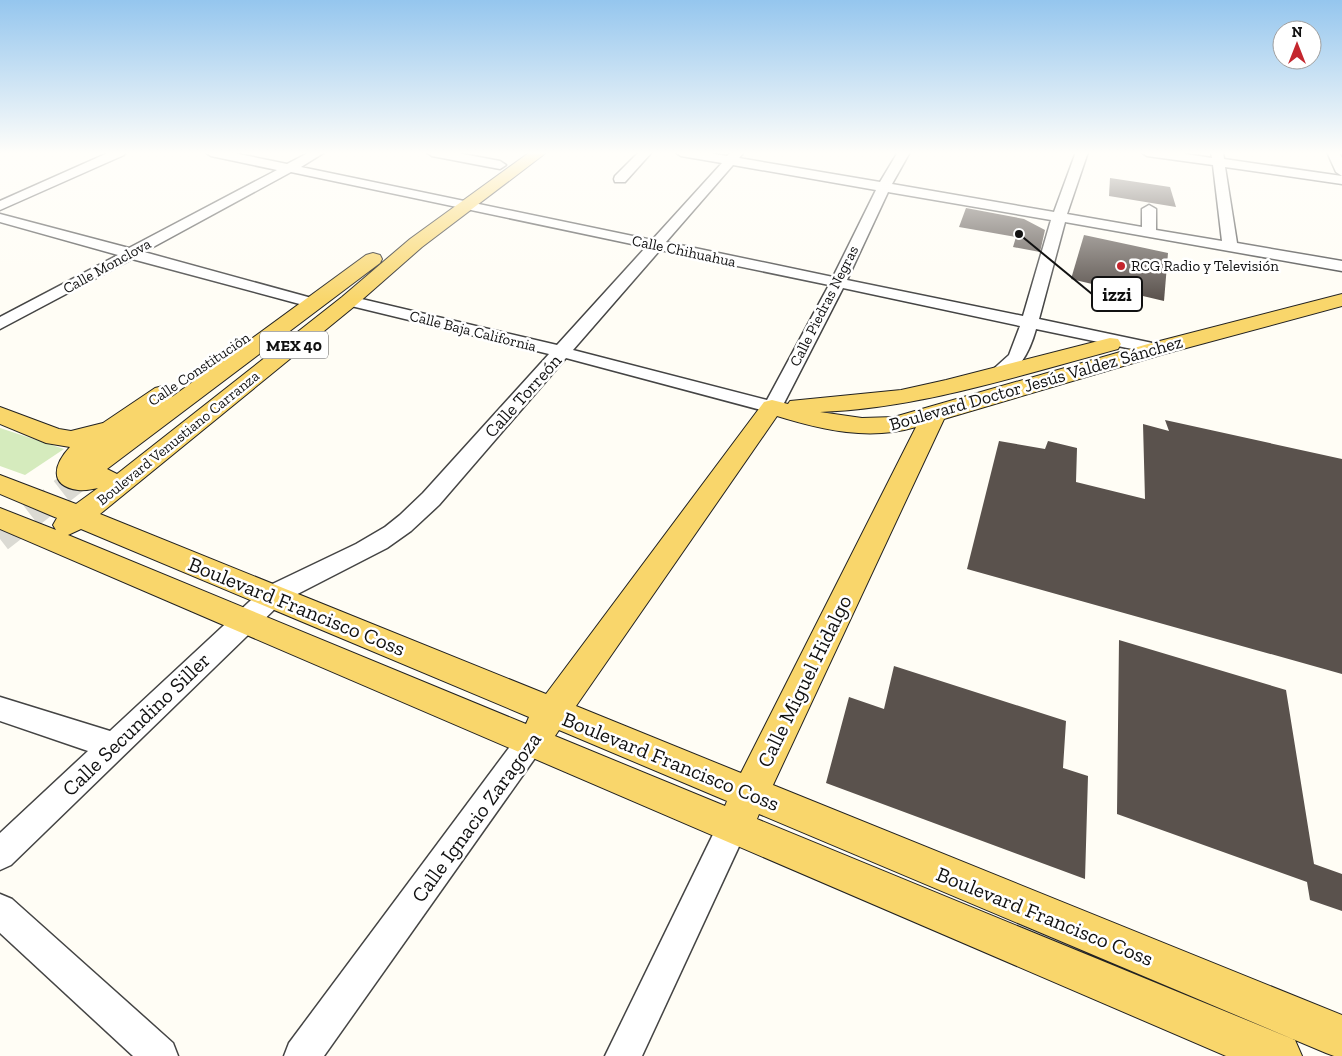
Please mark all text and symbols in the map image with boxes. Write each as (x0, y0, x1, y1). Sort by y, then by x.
north arrow (1272, 20, 1322, 70)
text: N (1292, 24, 1303, 41)
street label: Calle Chihuahua (630, 231, 738, 271)
street label: Calle Monclova (60, 234, 154, 298)
street label: Calle Piedras Negras (786, 243, 862, 369)
place label: RCG Radio y Televisión (1131, 257, 1279, 275)
marker: RCG Radio y Televisión (1115, 260, 1127, 272)
callout: izzi (1092, 277, 1142, 311)
text: izzi (1102, 283, 1132, 306)
street label: Calle Baja California (408, 307, 538, 355)
street label: Calle Constituciôn (145, 328, 254, 410)
street label: Boulevard Doctor Jesús Valdez Sánchez (887, 331, 1185, 435)
road number: MEX 40 (260, 332, 328, 358)
street label: Calle Torreón (480, 349, 567, 442)
street label: Boulevard Venustiano Carranza (93, 367, 263, 509)
street label: Boulevard Francisco Coss (185, 551, 409, 661)
street label: Calle Miguel Hidalgo (751, 591, 857, 771)
street label: Calle Secundino Siller (57, 647, 215, 801)
street label: Boulevard Francisco Coss (559, 706, 783, 816)
street label: Calle Ignacio Zaragoza (406, 727, 546, 907)
street label: Boulevard Francisco Coss (933, 861, 1157, 971)

